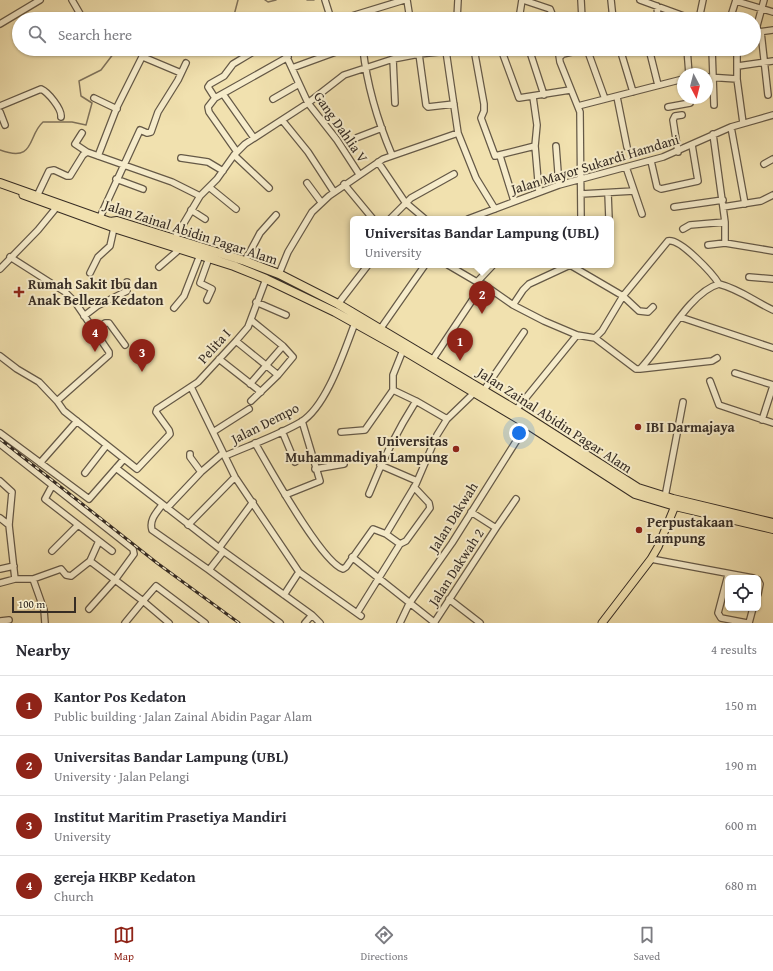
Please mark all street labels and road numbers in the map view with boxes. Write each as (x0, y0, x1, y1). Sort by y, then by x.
street label: Gang Dahlia V (309, 87, 373, 167)
street label: Jalan Mayor Sukardi Hamdani (507, 129, 682, 200)
street label: Jalan Zainal Abidin Pagar Alam (100, 194, 281, 270)
street label: Pelita I (193, 324, 235, 368)
street label: Jalan Zainal Abidin Pagar Alam (472, 361, 637, 478)
street label: Jalan Dempo (226, 397, 302, 450)
street label: Jalan Dakwah (423, 478, 482, 557)
street label: Jalan Dakwah 2 (422, 524, 489, 611)

